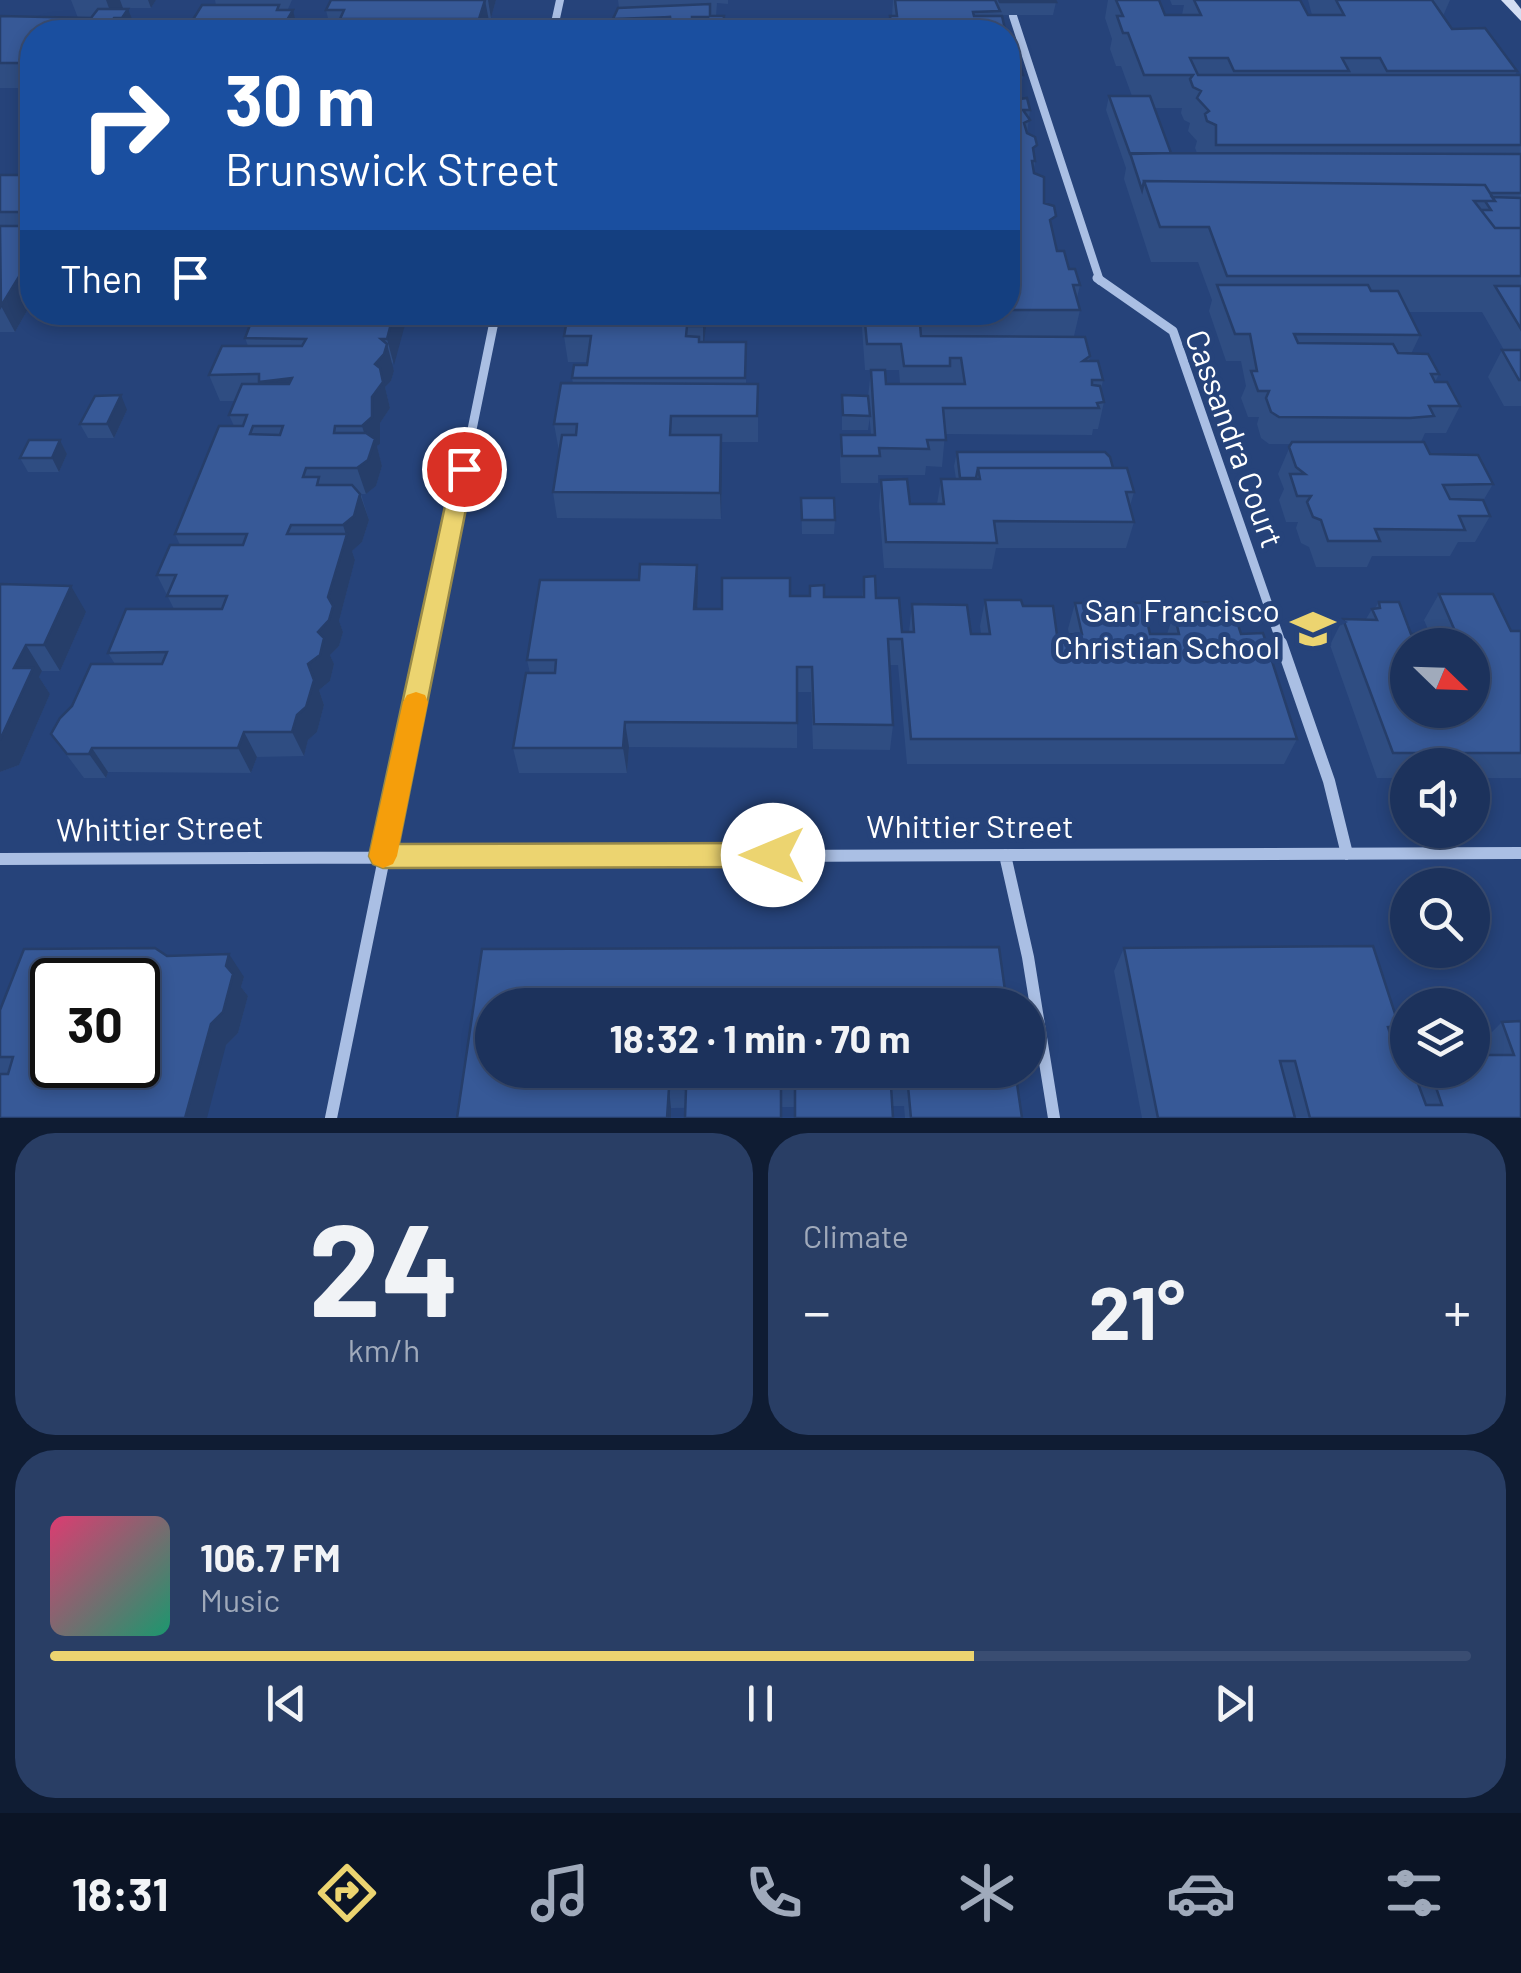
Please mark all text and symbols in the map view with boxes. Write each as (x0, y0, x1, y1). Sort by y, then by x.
text: 30 m (225, 56, 375, 140)
icon: right (60, 60, 190, 190)
text: Brunswick Street (225, 141, 560, 195)
icon: arrive (163, 250, 218, 305)
text: Then (60, 255, 143, 301)
street label: Cassandra Court (1179, 324, 1293, 552)
pin (422, 427, 507, 512)
icon: arrive (437, 442, 492, 497)
place label: San Francisco Christian School (1054, 590, 1280, 665)
school or university icon: San Francisco Christian School (1289, 605, 1337, 653)
north arrow (1390, 628, 1490, 728)
map controls (1390, 628, 1490, 1088)
button: sound (1390, 748, 1490, 848)
position arrow (721, 803, 825, 907)
street label: Whittier Street (56, 806, 264, 848)
street label: Whittier Street (866, 806, 1074, 844)
button: search (1390, 868, 1490, 968)
speed limit sign: 30 (30, 958, 160, 1088)
button: layers (1390, 988, 1490, 1088)
text: 18:32 · 1 min · 70 m (610, 1015, 911, 1061)
text: 24 (308, 1187, 460, 1343)
text: Climate (803, 1216, 909, 1254)
text: 21° (1089, 1265, 1185, 1355)
text: − (803, 1277, 831, 1343)
text: + (1443, 1277, 1471, 1343)
text: km/h (348, 1330, 420, 1368)
text: 106.7 FM (200, 1534, 341, 1580)
text: Music (200, 1580, 280, 1618)
icon: previous (259, 1676, 314, 1731)
icon: pause (733, 1676, 788, 1731)
icon: next (1207, 1676, 1262, 1731)
icon: directions (312, 1858, 382, 1928)
icon: music (525, 1858, 595, 1928)
icon: phone (739, 1858, 809, 1928)
icon: climate (952, 1858, 1022, 1928)
icon: car (1166, 1858, 1236, 1928)
icon: filters (1379, 1858, 1449, 1928)
text: 18:31 (72, 1866, 168, 1920)

